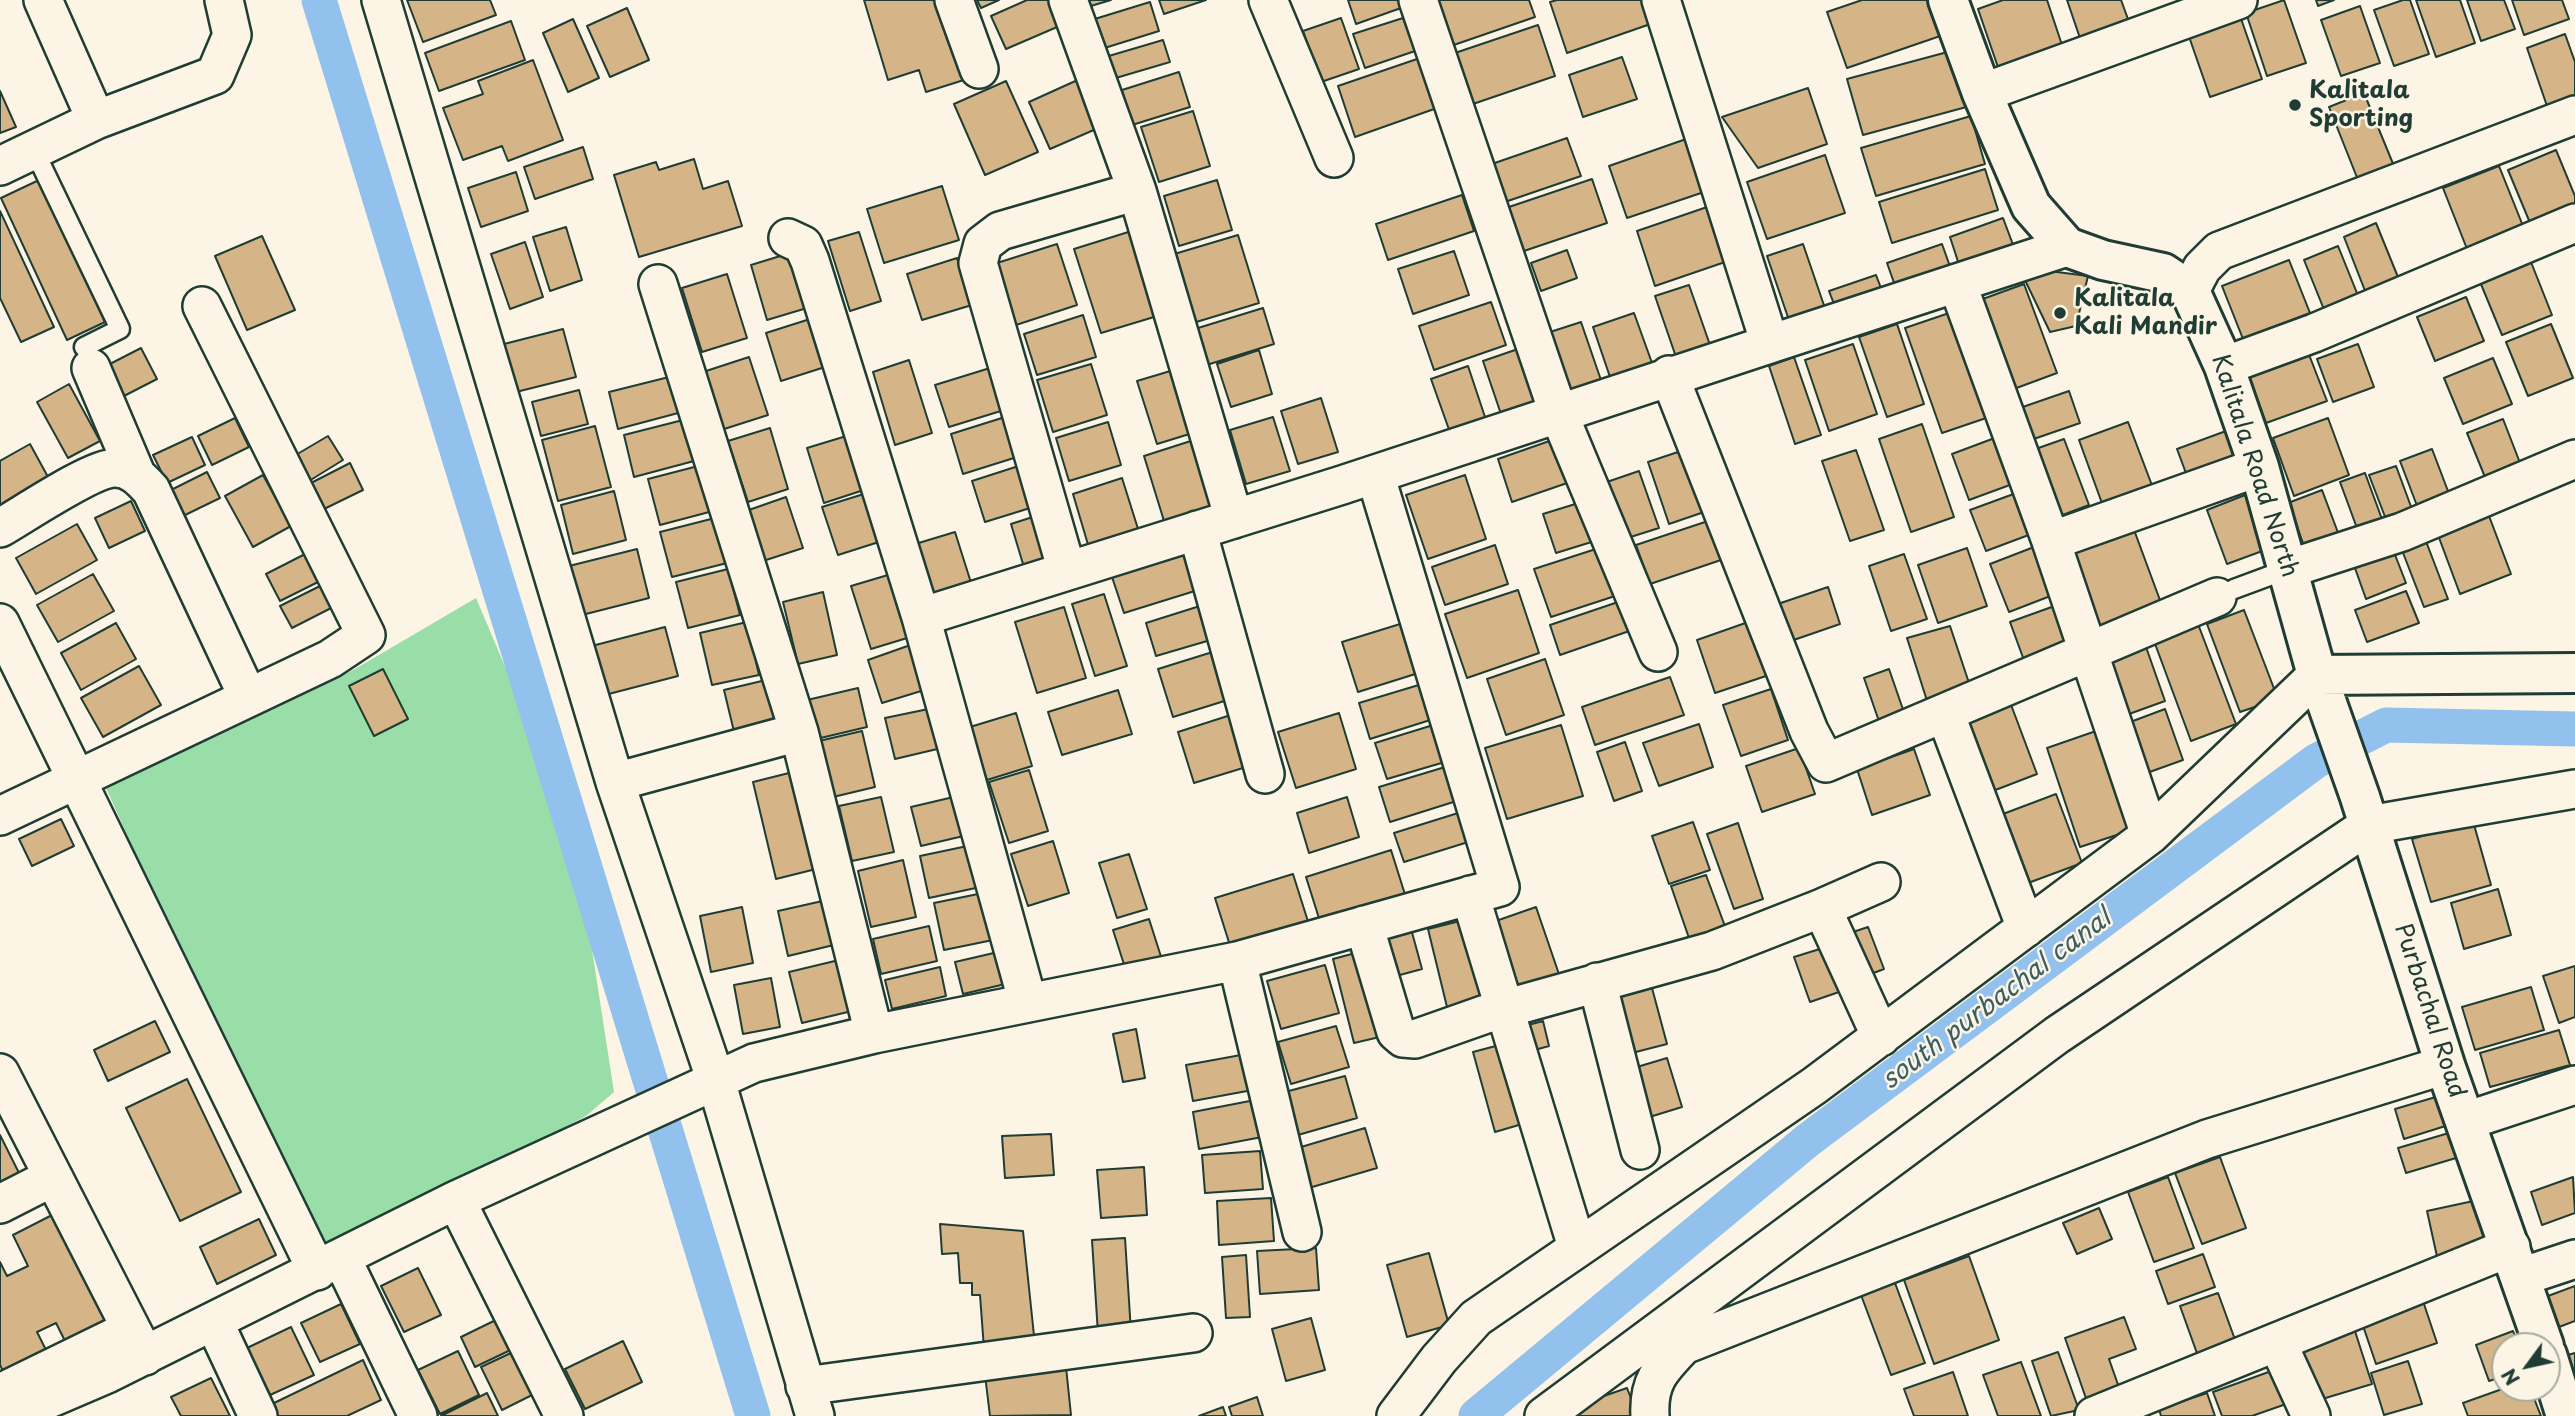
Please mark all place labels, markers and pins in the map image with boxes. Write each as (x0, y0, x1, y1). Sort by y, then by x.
place label: Kalitala Sporting (2309, 77, 2413, 133)
marker: Kalitala Sporting (2287, 97, 2303, 113)
place label: Kalitala Kali Mandir (2074, 285, 2217, 341)
marker: Kalitala Kali Mandir (2052, 305, 2068, 321)

